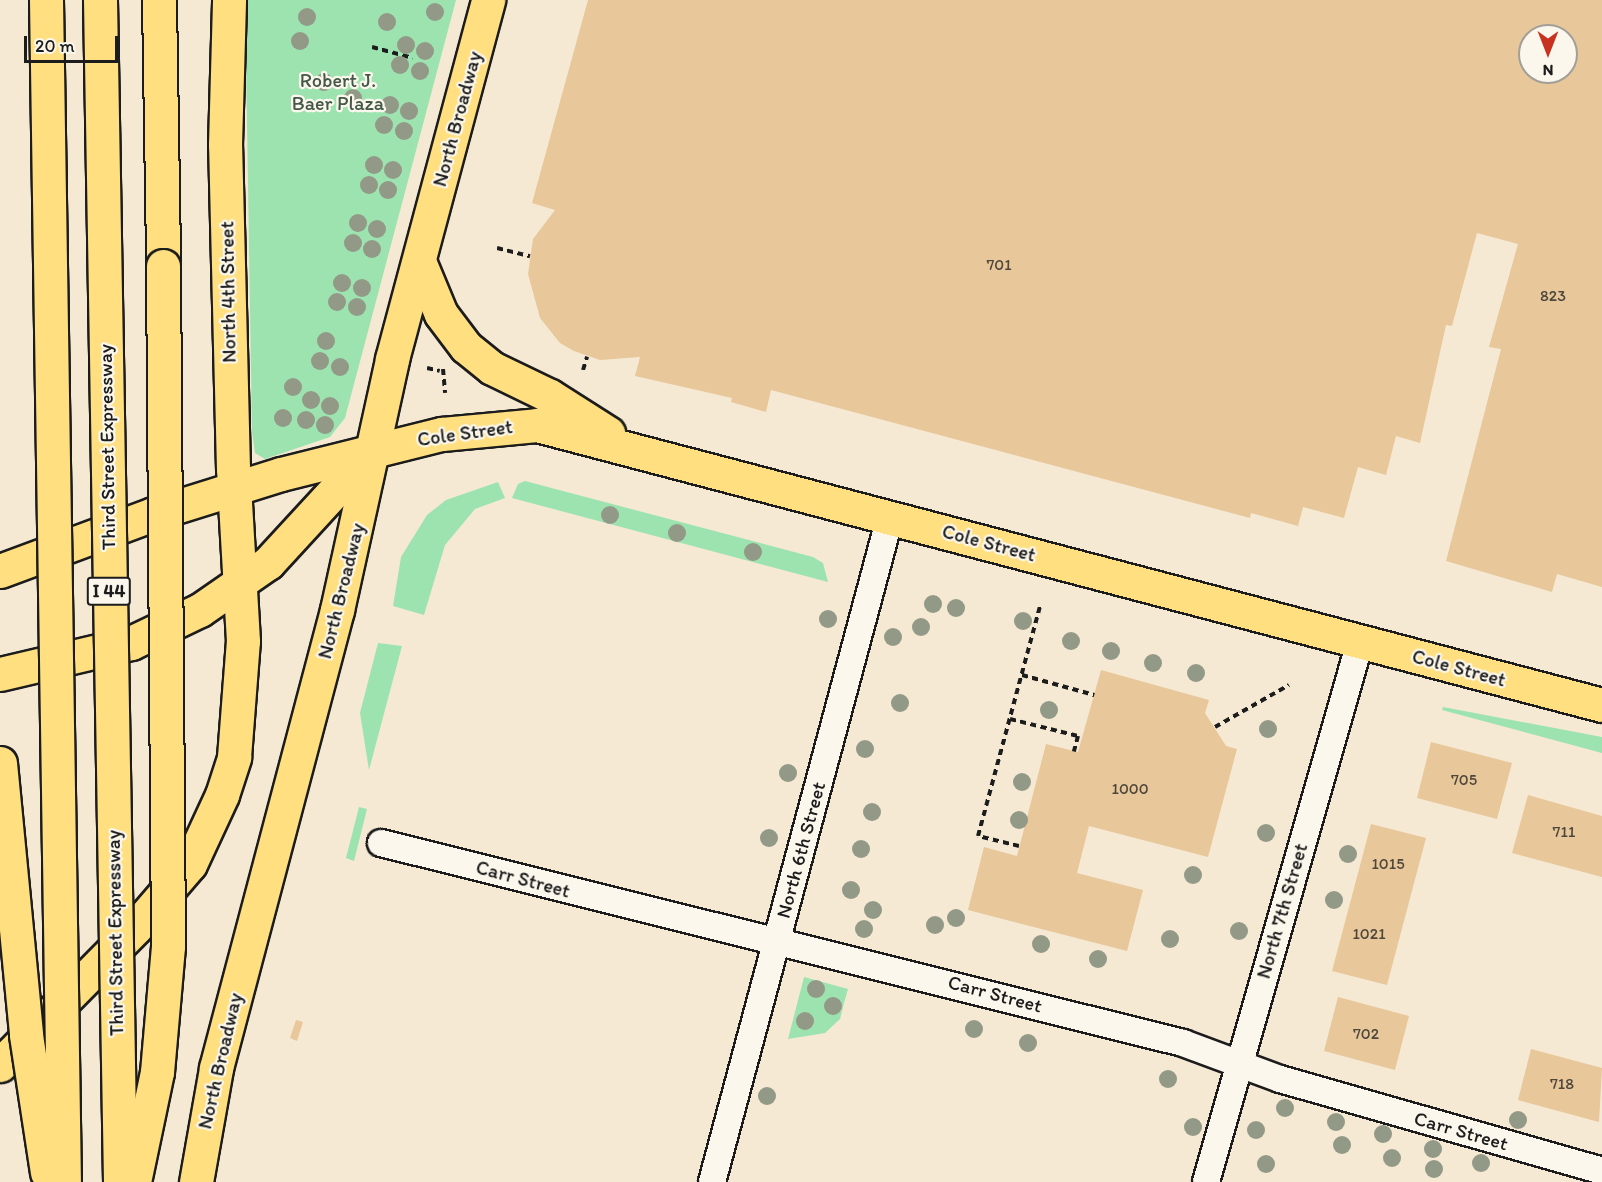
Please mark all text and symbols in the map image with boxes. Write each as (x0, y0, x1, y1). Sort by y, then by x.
scale bar (27, 24, 122, 62)
north arrow (1518, 24, 1578, 84)
text: 20 m (35, 35, 75, 57)
street label: North Broadway (427, 49, 487, 189)
text: N (1543, 61, 1553, 80)
park label: Robert J. Baer Plaza (292, 68, 384, 115)
street label: North 4th Street (215, 221, 241, 363)
house number: 701 (986, 255, 1012, 275)
house number: 823 (1540, 286, 1566, 306)
street label: Third Street Expressway (93, 344, 121, 550)
street label: Cole Street (416, 414, 514, 452)
street label: Cole Street (940, 519, 1038, 567)
street label: North Broadway (313, 521, 369, 661)
road number: I 44 (86, 576, 132, 606)
street label: Cole Street (1410, 644, 1508, 692)
house number: 705 (1451, 770, 1477, 790)
street label: North 6th Street (771, 779, 831, 921)
house number: 1000 (1112, 779, 1148, 799)
house number: 711 (1553, 822, 1575, 842)
street label: Third Street Expressway (101, 830, 129, 1036)
street label: North 7th Street (1251, 841, 1313, 981)
house number: 1015 (1371, 854, 1405, 874)
street label: Carr Street (473, 855, 573, 903)
house number: 1021 (1352, 924, 1386, 944)
street label: Carr Street (945, 970, 1045, 1018)
street label: North Broadway (193, 990, 247, 1132)
house number: 702 (1353, 1024, 1379, 1044)
house number: 718 (1550, 1074, 1574, 1094)
street label: Carr Street (1411, 1106, 1511, 1156)

